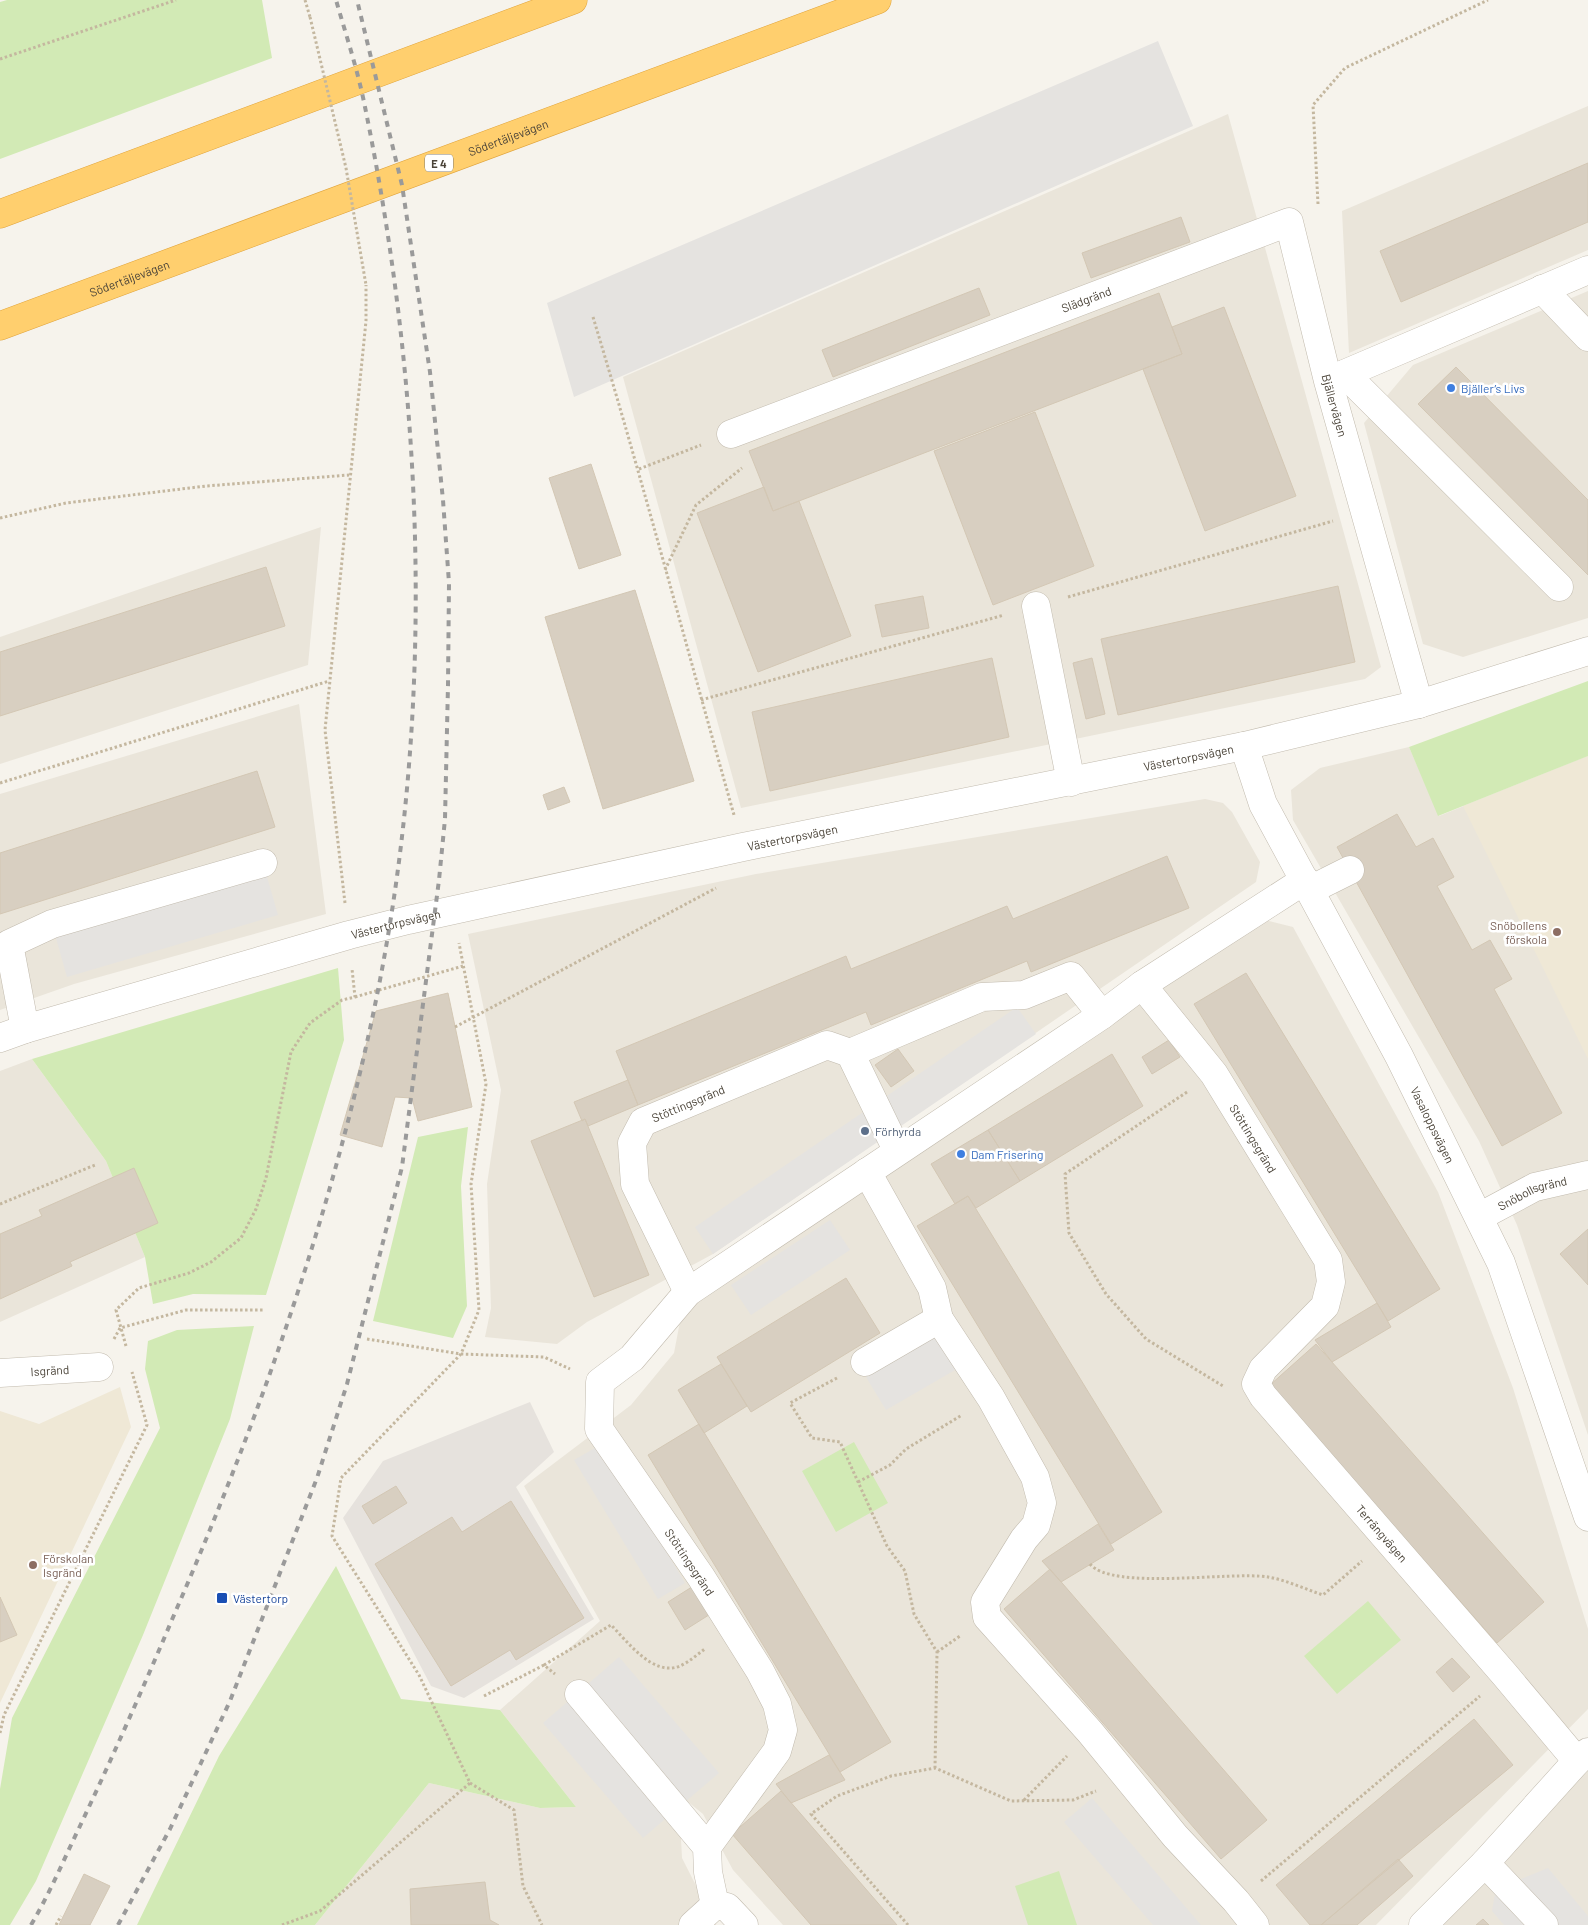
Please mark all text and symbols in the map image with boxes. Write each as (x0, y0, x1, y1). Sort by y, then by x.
street label: Södertäljevägen (466, 116, 550, 158)
road number: E 4 (425, 154, 453, 172)
street label: Södertäljevägen (87, 257, 171, 299)
street label: Slädgränd (1059, 283, 1113, 315)
street label: Bjällervägen (1320, 373, 1350, 438)
place label: Bjäller’s Livs (1461, 381, 1525, 395)
marker: Bjäller’s Livs (1445, 382, 1457, 394)
street label: Västertorpsvägen (1142, 741, 1235, 773)
street label: Västertorpsvägen (746, 821, 839, 853)
street label: Västertorpsvägen (349, 906, 442, 941)
place label: Snöbollens förskola (1490, 918, 1547, 946)
marker: Snöbollens förskola (1551, 926, 1563, 938)
street label: Stöttingsgränd (649, 1082, 727, 1125)
street label: Vasaloppsvägen (1408, 1084, 1458, 1165)
street label: Stöttingsgränd (1227, 1102, 1280, 1175)
place label: Förhyrda (875, 1124, 921, 1138)
marker: Förhyrda (859, 1125, 871, 1137)
place label: Dam Frisering (971, 1147, 1043, 1161)
marker: Dam Frisering (955, 1148, 967, 1160)
street label: Snöbollsgränd (1495, 1173, 1568, 1213)
street label: Isgränd (30, 1362, 70, 1378)
street label: Terrängvägen (1353, 1502, 1411, 1565)
street label: Stöttingsgränd (662, 1526, 718, 1598)
place label: Förskolan Isgränd (43, 1551, 94, 1579)
marker: Förskolan Isgränd (27, 1559, 39, 1571)
marker: Västertorp (215, 1591, 229, 1605)
place label: Västertorp (233, 1591, 288, 1605)

